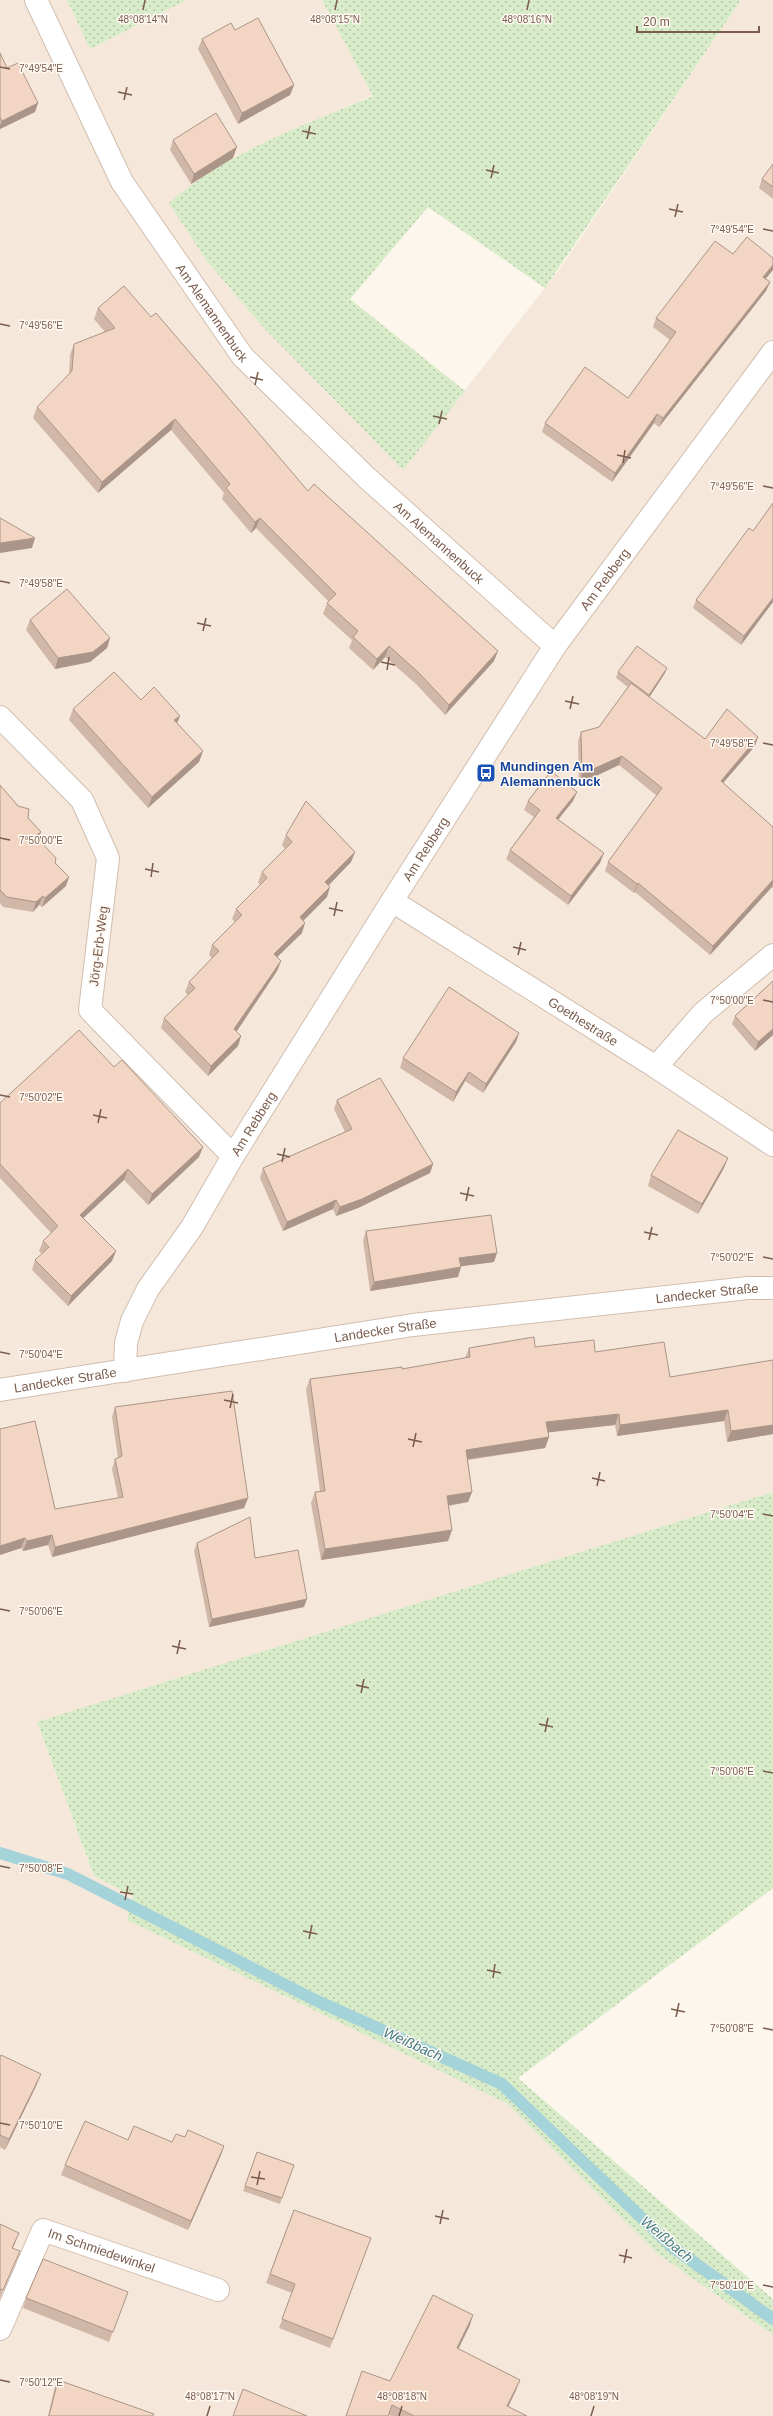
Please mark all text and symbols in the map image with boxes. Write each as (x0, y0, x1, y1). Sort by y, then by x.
scale bar (637, 8, 759, 34)
text: 48°08'14"N (118, 14, 168, 25)
text: 48°08'15"N (310, 14, 360, 25)
text: 48°08'16"N (502, 14, 552, 25)
text: 20 m (643, 15, 670, 29)
text: 7°49'54"E (19, 63, 63, 74)
text: 7°49'54"E (710, 224, 754, 235)
street label: Am Alemannenbuck (173, 261, 251, 366)
text: 7°49'56"E (19, 320, 63, 331)
text: 7°49'56"E (710, 481, 754, 492)
street label: Am Alemannenbuck (391, 499, 487, 587)
street label: Am Rebberg (577, 546, 633, 613)
text: 7°49'58"E (19, 578, 63, 589)
text: 7°49'58"E (710, 738, 754, 749)
place label: Mundingen Am Alemannenbuck (500, 759, 601, 789)
bus stop icon: Mundingen Am Alemannenbuck (475, 762, 497, 784)
street label: Am Rebberg (400, 814, 452, 884)
text: 7°50'00"E (19, 835, 63, 846)
street label: Jörg-Erb-Weg (86, 905, 111, 987)
street label: Goethestraße (545, 994, 621, 1049)
text: 7°50'00"E (710, 995, 754, 1006)
street label: Am Rebberg (228, 1089, 279, 1159)
text: 7°50'02"E (19, 1092, 63, 1103)
text: 7°50'02"E (710, 1252, 754, 1263)
street label: Landecker Straße (655, 1281, 759, 1306)
street label: Landecker Straße (333, 1315, 437, 1345)
text: 7°50'04"E (19, 1349, 63, 1360)
street label: Landecker Straße (13, 1365, 118, 1396)
text: 7°50'04"E (710, 1509, 754, 1520)
text: 7°50'06"E (19, 1606, 63, 1617)
text: 7°50'06"E (710, 1766, 754, 1777)
text: 7°50'08"E (19, 1863, 63, 1874)
text: 7°50'08"E (710, 2023, 754, 2034)
water label: Weißbach (381, 2024, 445, 2064)
text: 7°50'10"E (19, 2120, 63, 2131)
water label: Weißbach (638, 2213, 696, 2265)
street label: Im Schmiedewinkel (46, 2225, 157, 2276)
text: 7°50'10"E (710, 2280, 754, 2291)
text: 7°50'12"E (19, 2377, 63, 2388)
text: 48°08'17"N (185, 2391, 235, 2402)
text: 48°08'18"N (377, 2391, 427, 2402)
text: 48°08'19"N (569, 2391, 619, 2402)

